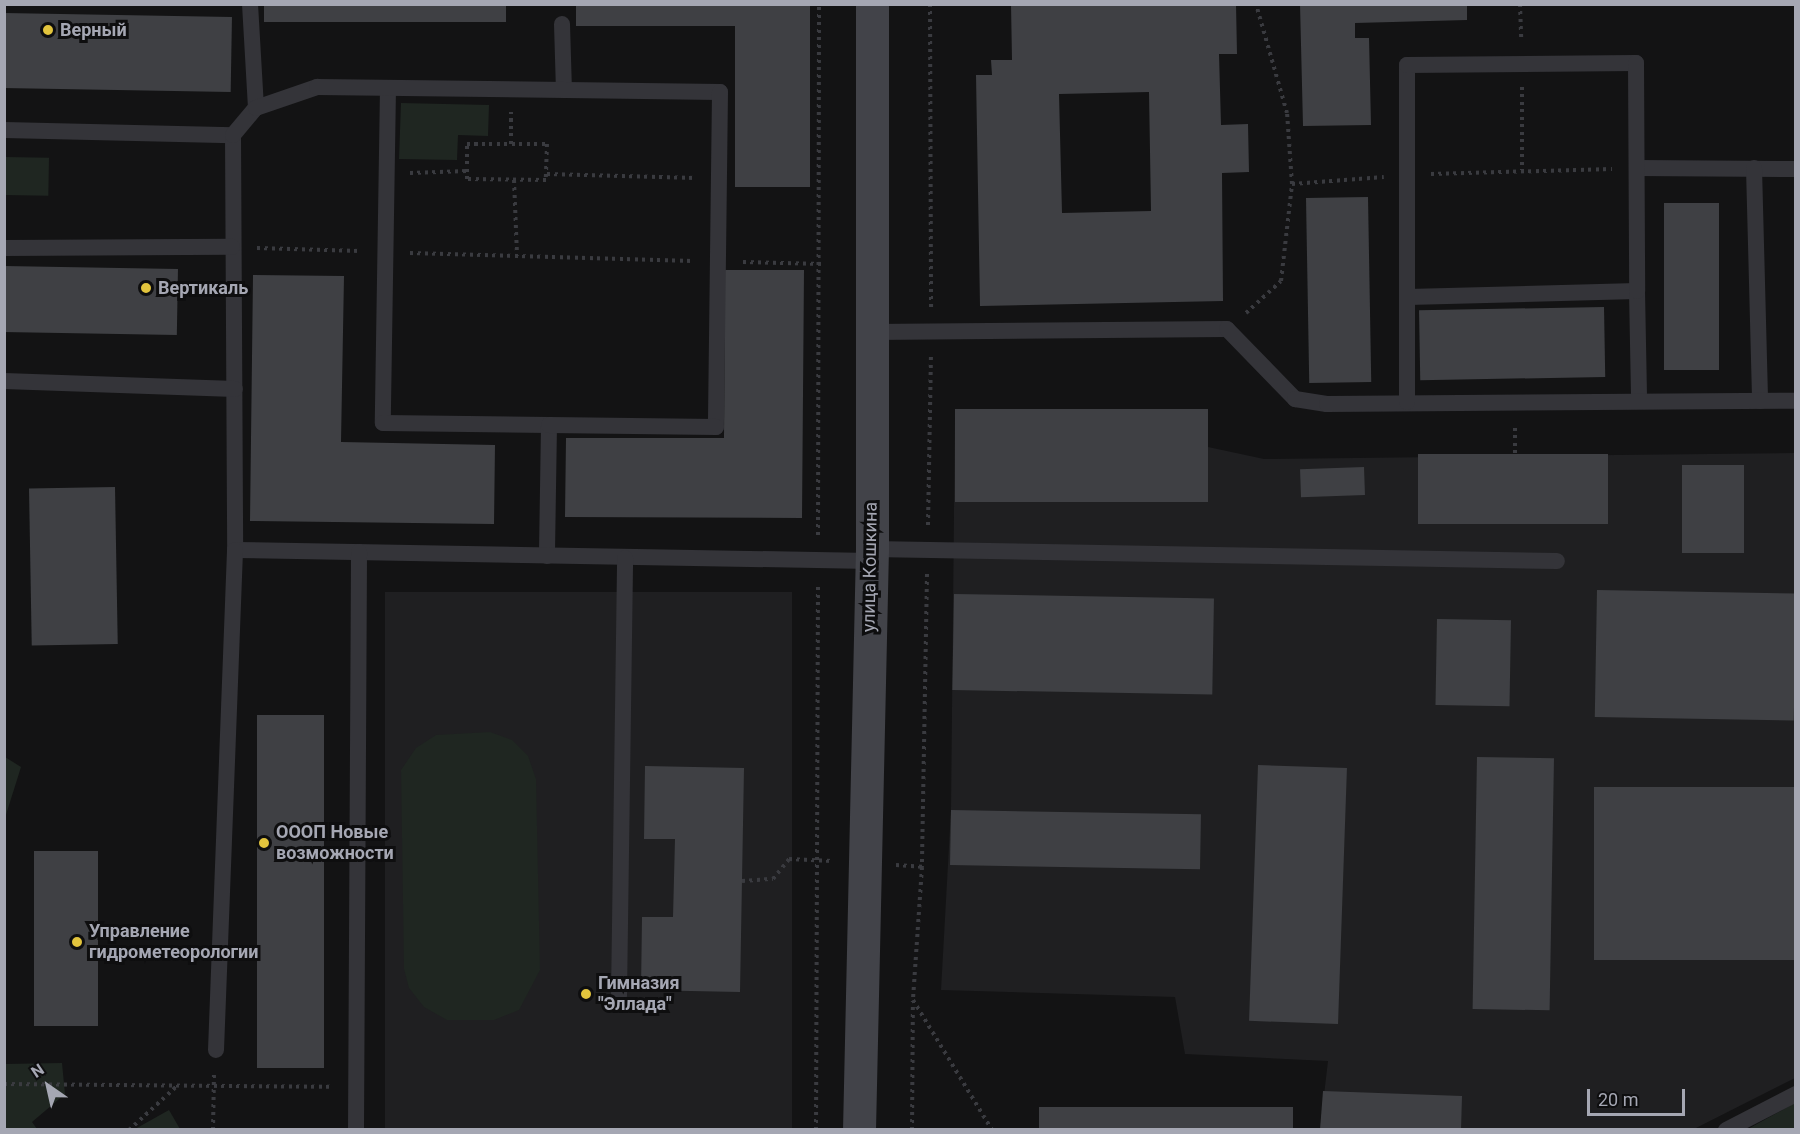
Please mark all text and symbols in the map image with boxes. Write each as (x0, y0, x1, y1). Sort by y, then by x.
place label: Верный (60, 19, 127, 41)
marker: Верный (41, 23, 55, 37)
place label: Вертикаль (158, 277, 248, 299)
marker: Вертикаль (139, 281, 153, 295)
street label: улица Кошкина (858, 502, 882, 632)
place label: ОООП Новые возможности (276, 822, 394, 864)
marker: ОООП Новые возможности (257, 836, 271, 850)
place label: Управление гидрометеорологии (89, 921, 258, 964)
marker: Управление гидрометеорологии (70, 935, 84, 949)
place label: Гимназия "Эллада" (598, 973, 680, 1016)
marker: Гимназия "Эллада" (579, 987, 593, 1001)
north arrow (18, 1056, 78, 1116)
text: N (28, 1060, 48, 1082)
scale bar (1590, 1077, 1688, 1115)
text: 20 m (1598, 1089, 1638, 1110)

